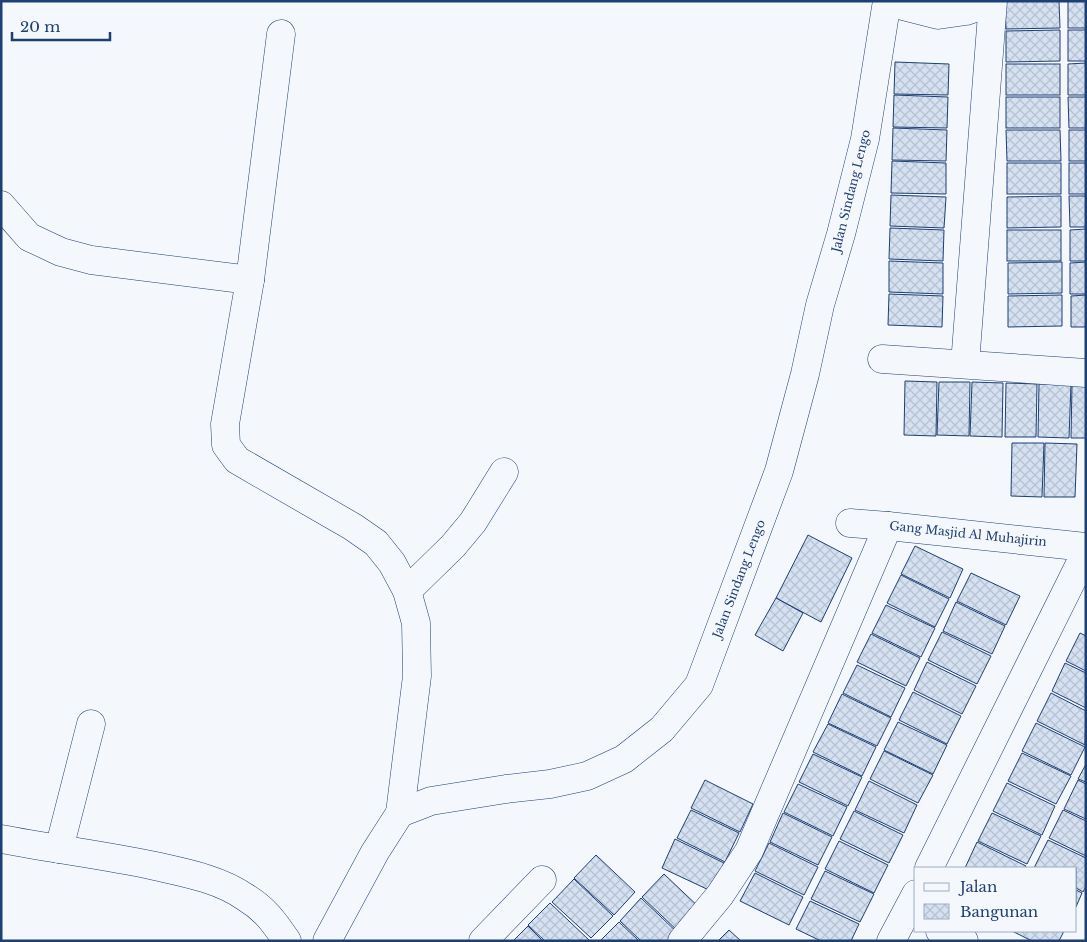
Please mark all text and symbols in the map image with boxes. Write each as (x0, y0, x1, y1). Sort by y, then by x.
scale bar (12, 10, 110, 42)
text: 20 m (20, 17, 60, 36)
street label: Jalan Sindang Lengo (828, 128, 873, 256)
street label: Jalan Sindang Lengo (708, 517, 768, 642)
street label: Gang Masjid Al Muhajirin (889, 518, 1047, 549)
legend (914, 867, 1077, 932)
text: Jalan (958, 877, 997, 896)
text: Bangunan (960, 902, 1038, 921)

